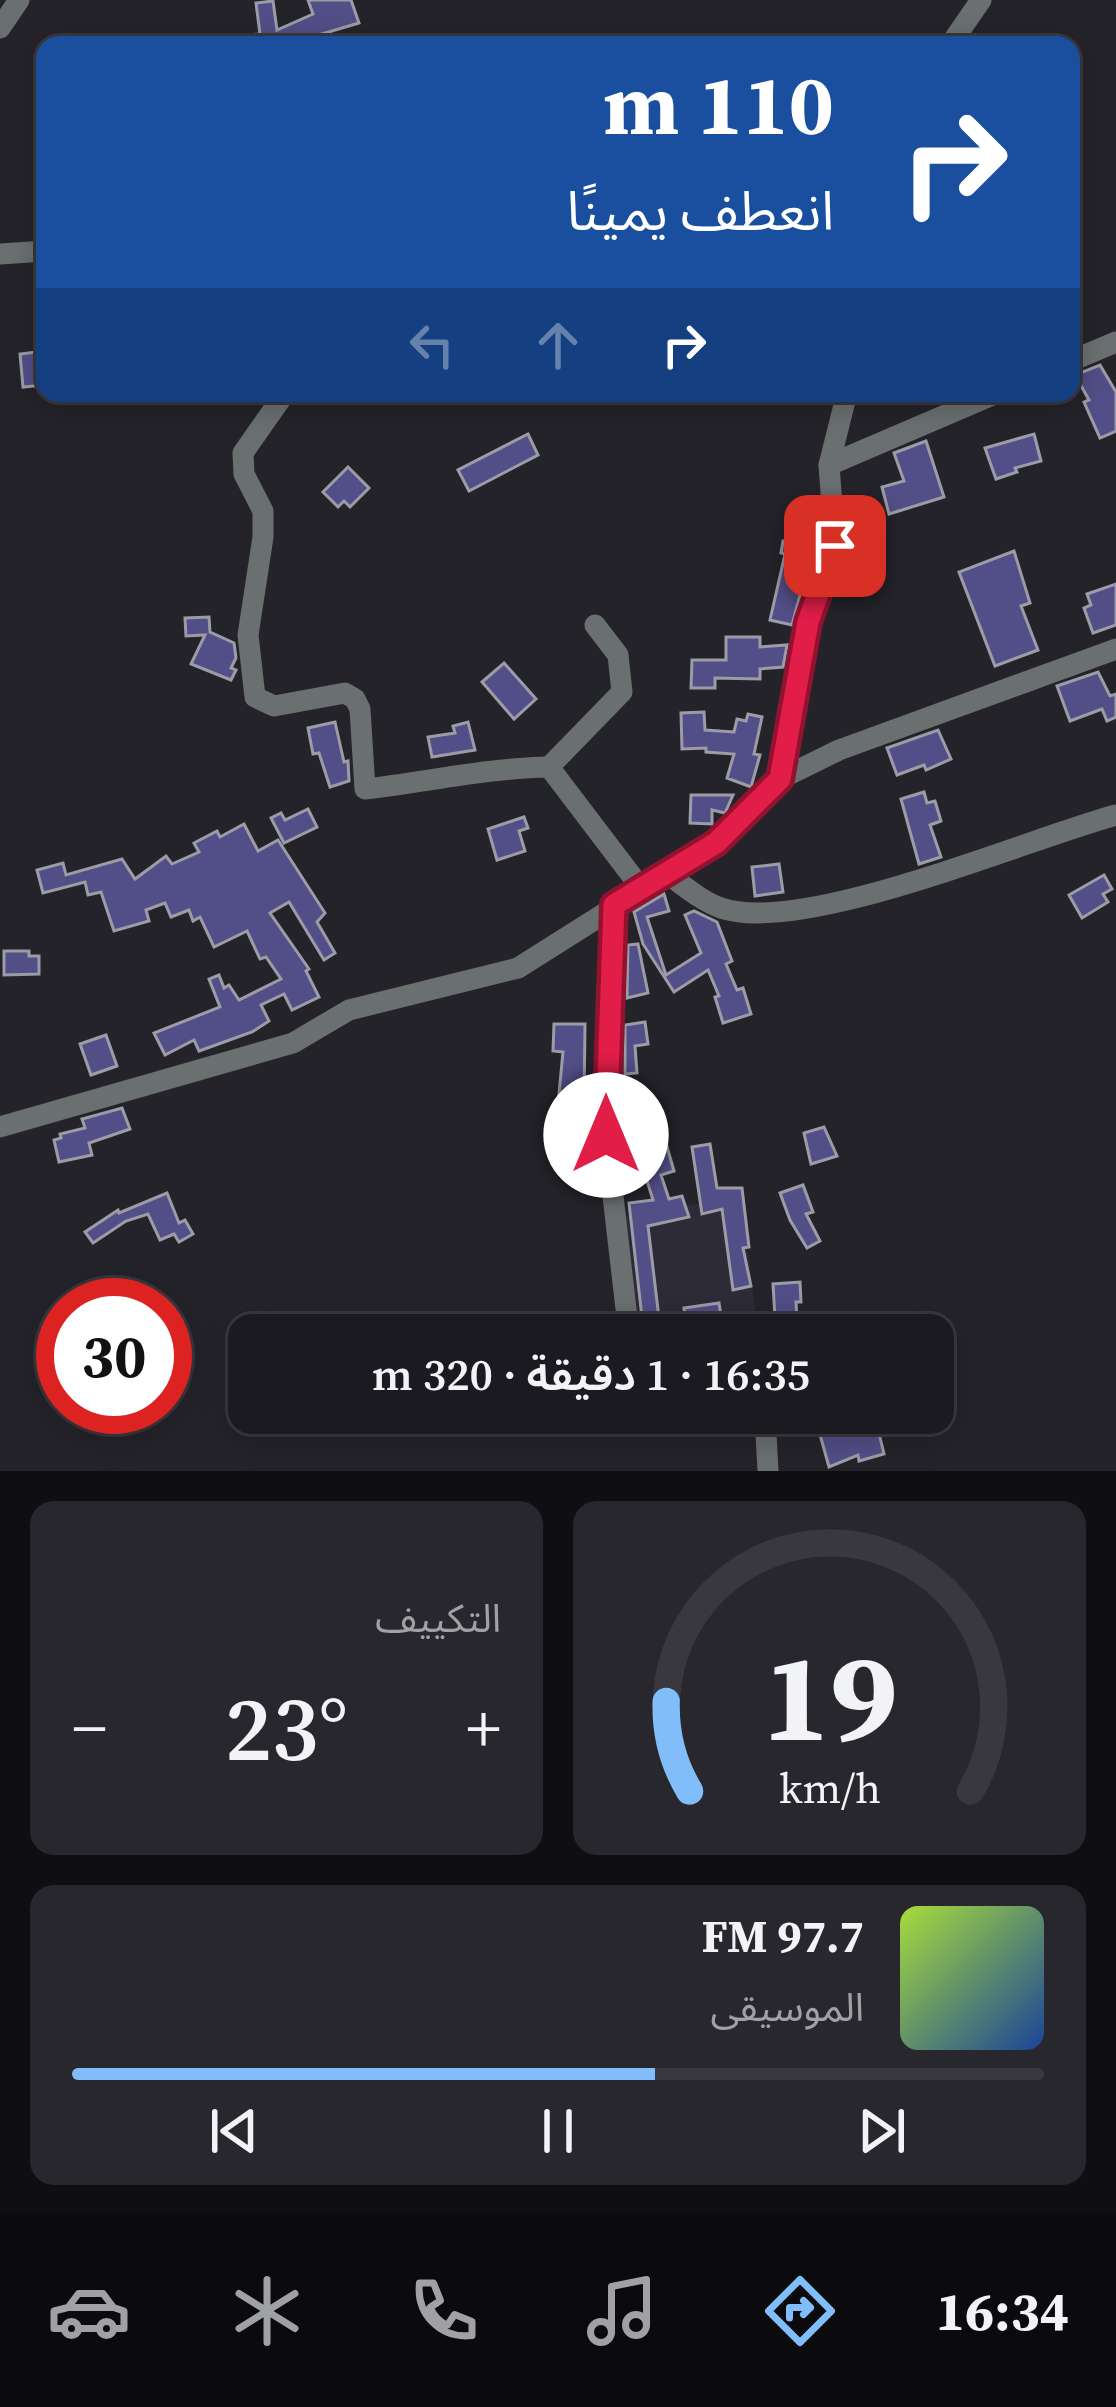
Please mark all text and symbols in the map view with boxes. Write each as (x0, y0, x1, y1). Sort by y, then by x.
text: 110 m (603, 47, 834, 162)
icon: right (876, 84, 1032, 240)
text: انعطف يمينًا (567, 174, 834, 248)
icon: left (399, 312, 465, 378)
icon: ahead (525, 312, 591, 378)
icon: right (651, 312, 717, 378)
pin (784, 495, 886, 597)
icon: arrive (802, 513, 868, 579)
position arrow (543, 1072, 669, 1198)
speed limit sign: 30 (36, 1278, 192, 1434)
text: 16:35 · 1 دقيقة · 320 m (372, 1343, 810, 1405)
text: التكييف (375, 1592, 501, 1645)
text: 19 (762, 1611, 897, 1782)
text: 23° (225, 1667, 348, 1790)
text: − (72, 1683, 107, 1773)
text: + (466, 1683, 501, 1773)
text: km/h (778, 1759, 881, 1817)
text: 97.7 FM (702, 1905, 864, 1967)
text: الموسيقى (710, 1981, 864, 2034)
icon: previous (201, 2098, 267, 2164)
icon: pause (525, 2098, 591, 2164)
icon: next (849, 2098, 915, 2164)
icon: car (47, 2269, 131, 2353)
icon: climate (225, 2269, 309, 2353)
icon: phone (402, 2269, 486, 2353)
icon: music (580, 2269, 664, 2353)
icon: directions (758, 2269, 842, 2353)
text: 16:34 (936, 2274, 1069, 2348)

